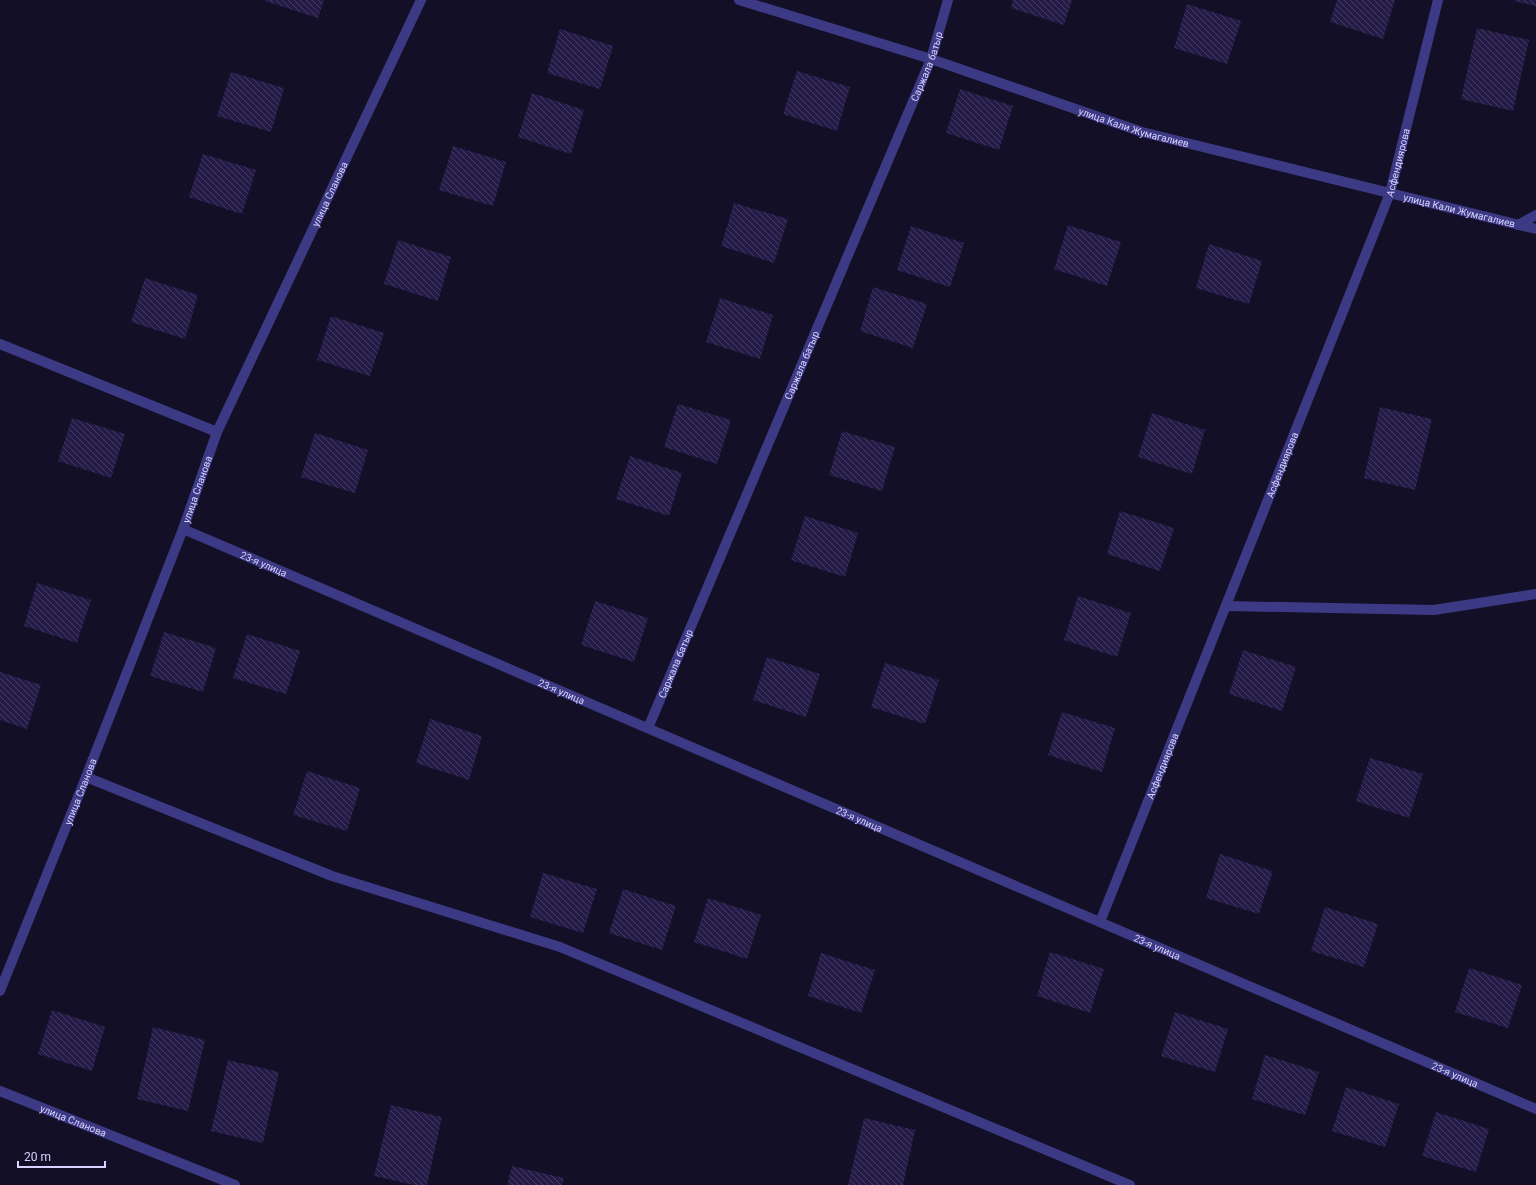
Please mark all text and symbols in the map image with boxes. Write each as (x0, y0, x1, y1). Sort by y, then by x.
street label: Саржала батыр (909, 30, 945, 103)
street label: улица Кали Жумагалиев (1077, 106, 1190, 149)
street label: Асфендиярова (1384, 127, 1412, 199)
street label: улица Сланова (310, 160, 350, 228)
street label: улица Кали Жумагалиев (1402, 192, 1517, 230)
street label: Саржала батыр (783, 329, 821, 401)
street label: Асфендиярова (1264, 430, 1300, 500)
street label: улица Сланова (181, 454, 214, 524)
street label: 23-я улица (239, 549, 289, 579)
street label: Саржала батыр (656, 627, 695, 700)
street label: 23-я улица (537, 677, 586, 707)
street label: Асфендиярова (1145, 732, 1181, 801)
street label: улица Сланова (62, 757, 99, 826)
street label: 23-я улица (834, 805, 884, 834)
street label: 23-я улица (1132, 932, 1182, 962)
street label: 23-я улица (1430, 1060, 1480, 1090)
street label: улица Сланова (38, 1103, 108, 1139)
scale bar (18, 1143, 105, 1169)
text: 20 m (24, 1150, 51, 1164)

